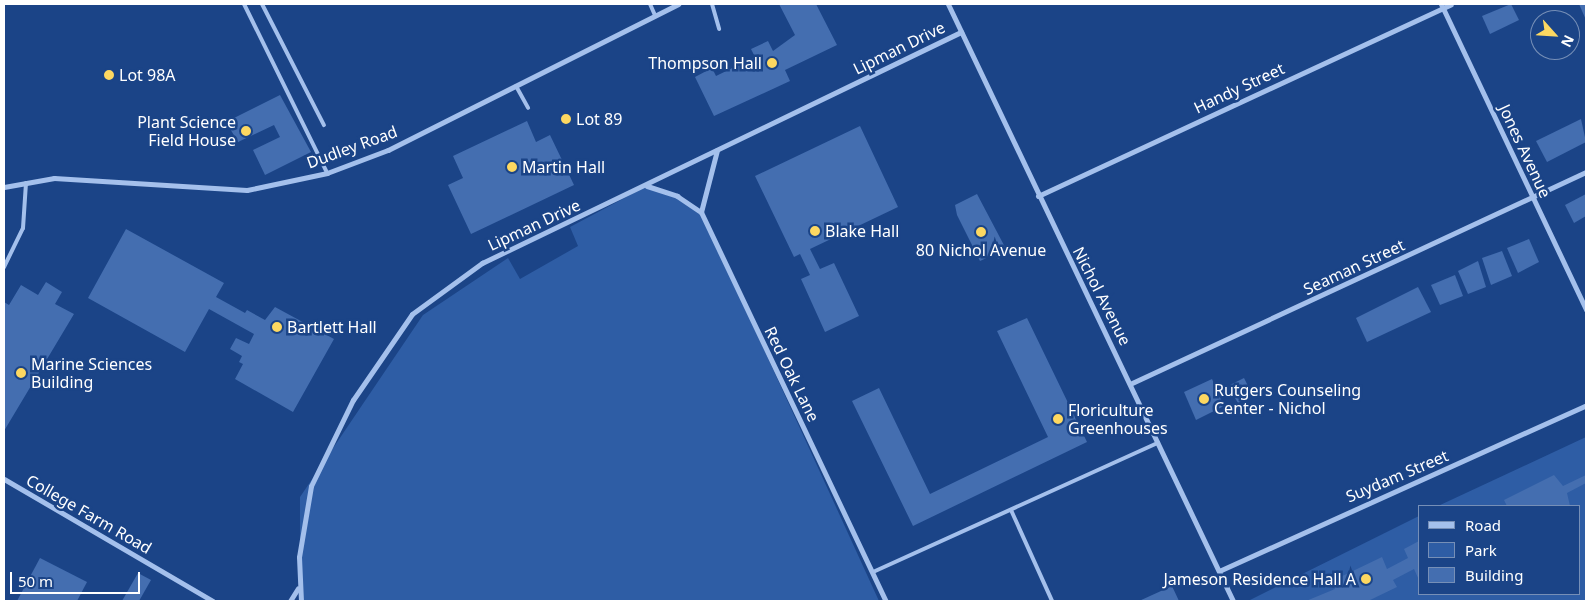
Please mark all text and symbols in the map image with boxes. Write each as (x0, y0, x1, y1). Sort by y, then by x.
north arrow (1530, 10, 1580, 60)
street label: Lipman Drive (850, 17, 948, 79)
text: N (1557, 32, 1579, 51)
place label: Thompson Hall (648, 53, 762, 73)
marker: Thompson Hall (766, 57, 778, 69)
street label: Handy Street (1191, 59, 1287, 117)
place label: Lot 98A (119, 65, 176, 85)
marker: Lot 98A (103, 69, 115, 81)
street label: Jones Avenue (1495, 101, 1555, 201)
place label: Lot 89 (576, 109, 622, 129)
place label: Plant Science Field House (137, 112, 236, 150)
marker: Lot 89 (560, 113, 572, 125)
street label: Dudley Road (304, 122, 400, 172)
marker: Plant Science Field House (240, 125, 252, 137)
place label: Martin Hall (522, 157, 605, 177)
marker: Martin Hall (506, 161, 518, 173)
street label: Lipman Drive (485, 195, 583, 255)
place label: Blake Hall (825, 221, 899, 241)
marker: Blake Hall (809, 225, 821, 237)
marker: 80 Nichol Avenue (975, 226, 987, 238)
street label: Seaman Street (1300, 235, 1408, 299)
place label: 80 Nichol Avenue (916, 240, 1046, 260)
street label: Nichol Avenue (1069, 244, 1135, 348)
place label: Bartlett Hall (287, 317, 377, 337)
marker: Bartlett Hall (271, 321, 283, 333)
street label: Red Oak Lane (761, 323, 823, 425)
place label: Marine Sciences Building (31, 354, 152, 392)
marker: Marine Sciences Building (15, 367, 27, 379)
place label: Rutgers Counseling Center - Nichol (1214, 380, 1361, 418)
marker: Rutgers Counseling Center - Nichol (1198, 393, 1210, 405)
place label: Floriculture Greenhouses (1068, 400, 1168, 438)
marker: Floriculture Greenhouses (1052, 413, 1064, 425)
street label: Suydam Street (1343, 446, 1451, 506)
street label: College Farm Road (23, 470, 155, 558)
legend (1418, 505, 1580, 595)
text: Road (1465, 515, 1501, 535)
text: Park (1465, 540, 1497, 560)
scale bar (12, 562, 142, 594)
text: Building (1465, 565, 1523, 585)
place label: Jameson Residence Hall A (1163, 569, 1356, 589)
text: 50 m (18, 571, 53, 591)
marker: Jameson Residence Hall A (1360, 573, 1372, 585)

